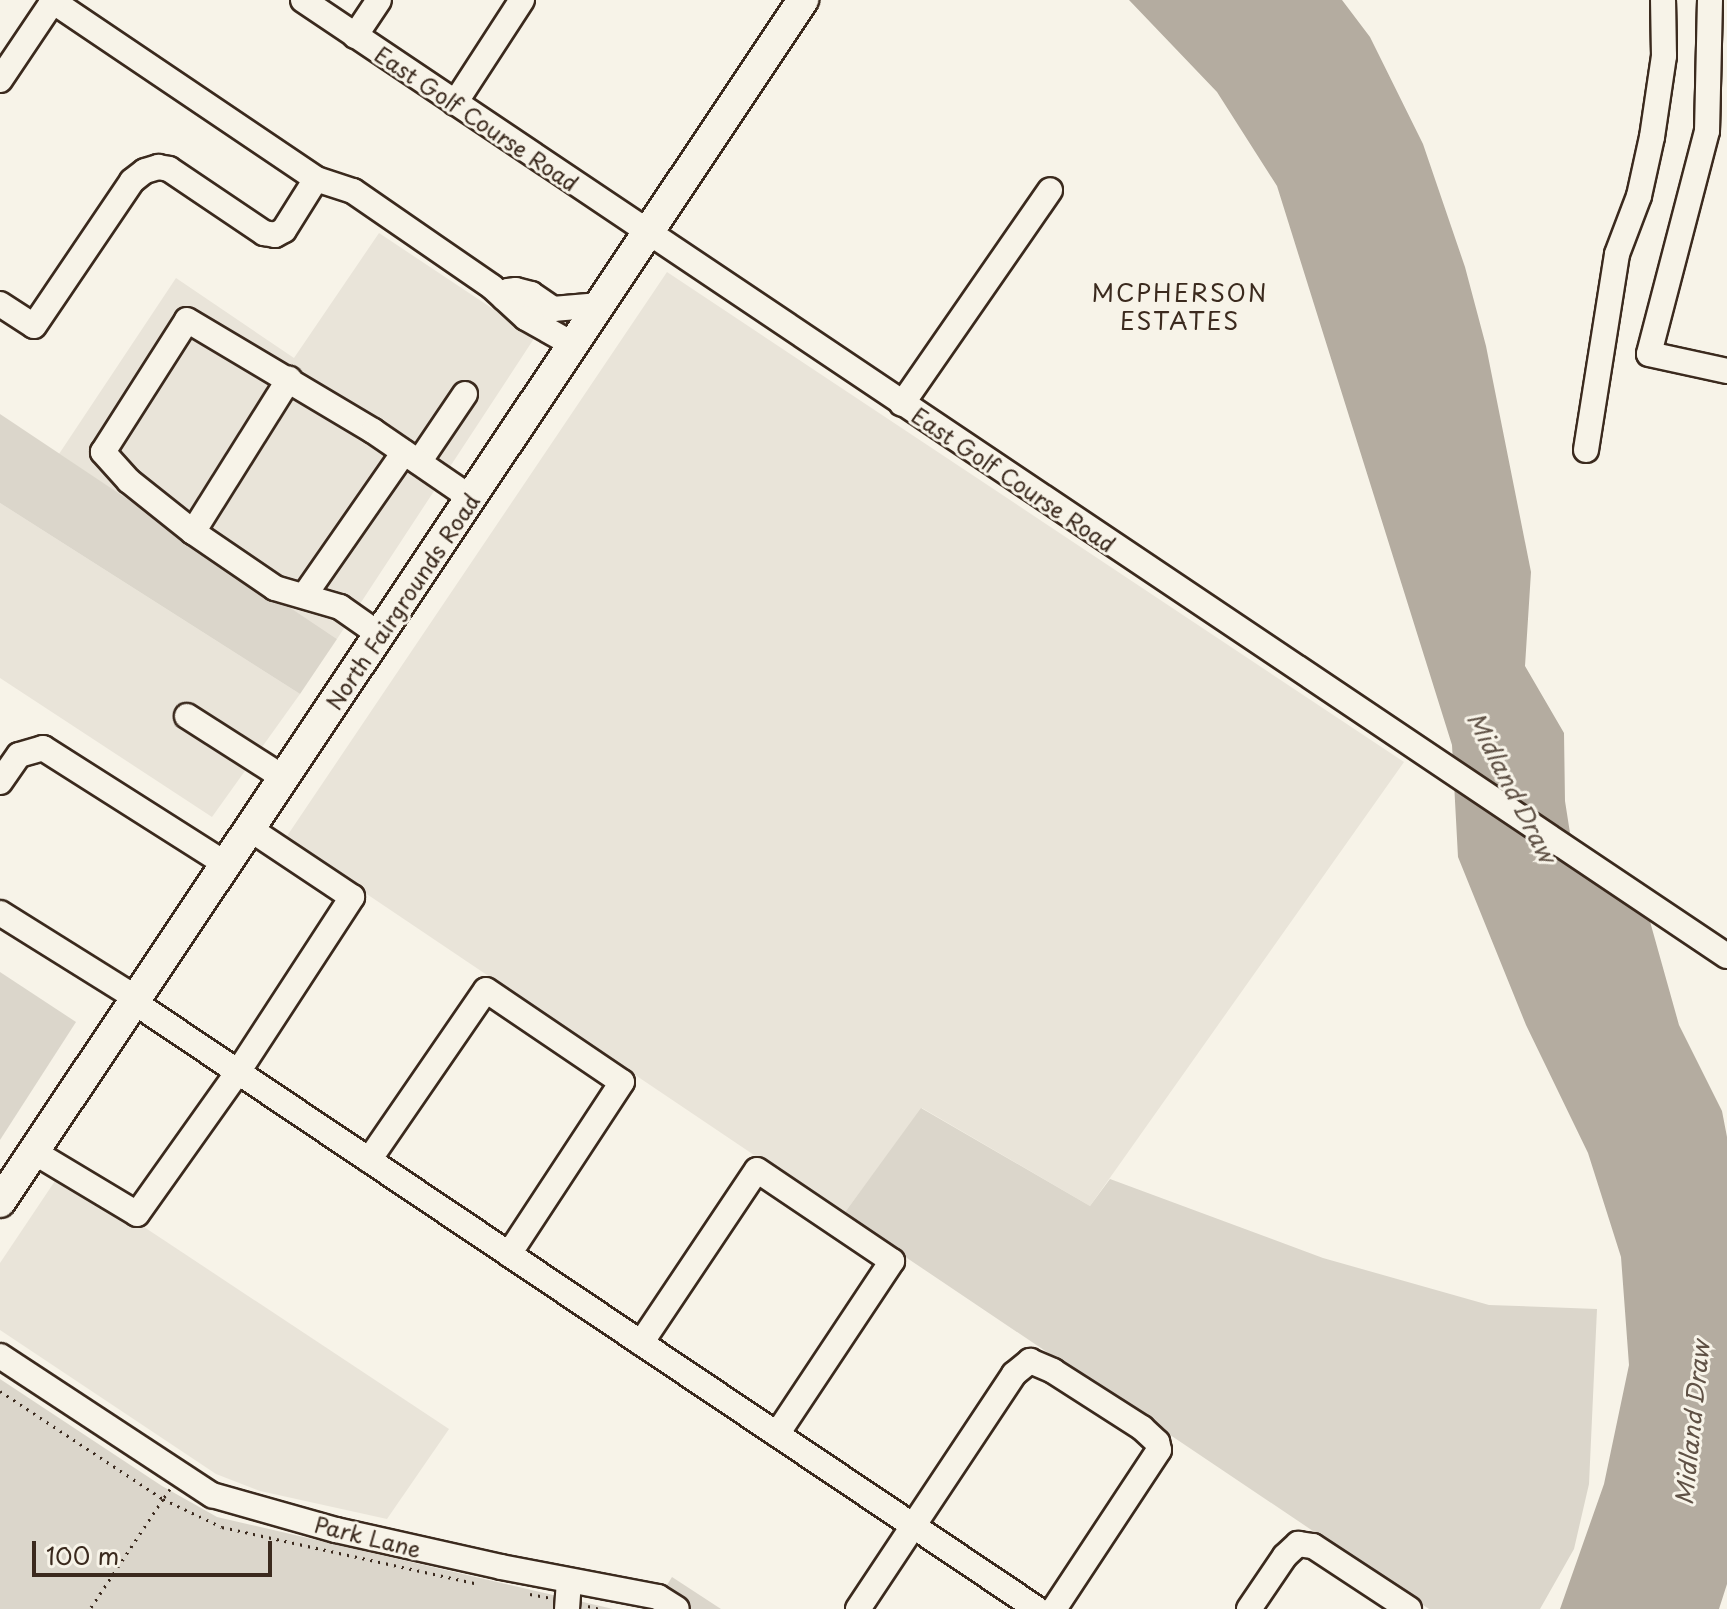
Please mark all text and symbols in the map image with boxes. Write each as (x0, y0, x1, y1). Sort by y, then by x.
street label: East Golf Course Road (370, 40, 584, 196)
district label: MCPHERSON ESTATES (1092, 279, 1268, 335)
street label: East Golf Course Road (907, 401, 1121, 557)
street label: North Fairgrounds Road (320, 489, 484, 713)
water label: Midland Draw (1462, 707, 1562, 867)
water label: Midland Draw (1669, 1340, 1715, 1506)
street label: Park Lane (313, 1510, 423, 1562)
scale bar (36, 1525, 276, 1575)
text: 100 m (46, 1537, 119, 1573)

